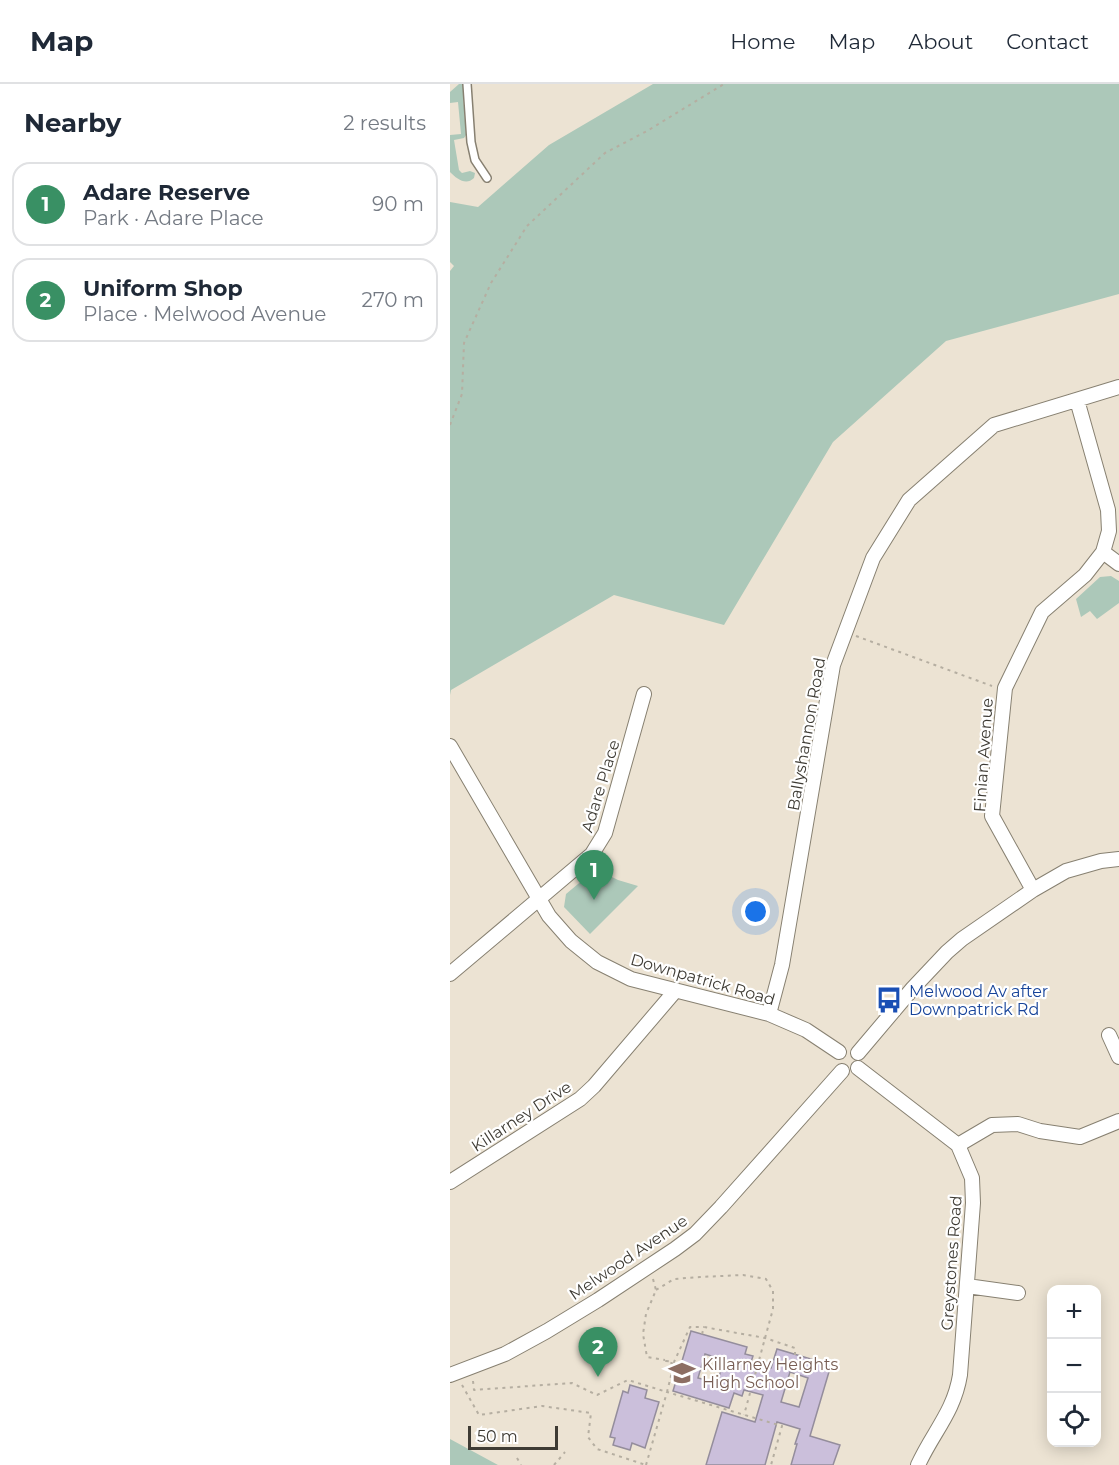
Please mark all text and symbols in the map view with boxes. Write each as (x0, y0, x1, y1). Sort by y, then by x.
text: Map (30, 24, 93, 58)
text: Home (730, 29, 795, 54)
text: Map (828, 29, 875, 54)
text: About (908, 29, 973, 54)
text: Contact (1006, 29, 1089, 54)
text: Nearby (24, 107, 121, 139)
text: 2 results (343, 111, 426, 135)
text: Adare Reserve (83, 179, 250, 206)
text: 1 (42, 192, 49, 216)
text: 90 m (372, 192, 424, 216)
text: Park · Adare Place (83, 206, 264, 230)
text: Uniform Shop (83, 275, 243, 302)
text: 2 (40, 288, 51, 312)
text: 270 m (362, 288, 424, 312)
text: Place · Melwood Avenue (83, 302, 326, 326)
street label: Ballyshannon Road (784, 656, 829, 812)
street label: Finian Avenue (970, 697, 997, 813)
street label: Adare Place (577, 738, 624, 835)
pin: 1 (574, 850, 614, 900)
your location (741, 897, 770, 926)
street label: Downpatrick Road (628, 950, 777, 1009)
place label: Melwood Av after Downpatrick Rd (909, 982, 1048, 1019)
bus stop icon: Melwood Av after Downpatrick Rd (874, 985, 904, 1015)
street label: Killarney Drive (468, 1077, 575, 1156)
street label: Greystones Road (937, 1195, 966, 1331)
street label: Melwood Avenue (566, 1211, 691, 1304)
map controls (1047, 1285, 1101, 1447)
button: + (1047, 1285, 1101, 1339)
pin: 2 (578, 1328, 618, 1377)
button: − (1047, 1339, 1101, 1393)
place label: Killarney Heights High School (702, 1355, 839, 1392)
school or university icon: Killarney Heights High School (667, 1358, 697, 1388)
button: locate (1047, 1393, 1101, 1447)
scale bar (468, 1423, 558, 1450)
text: 50 m (477, 1427, 518, 1446)

